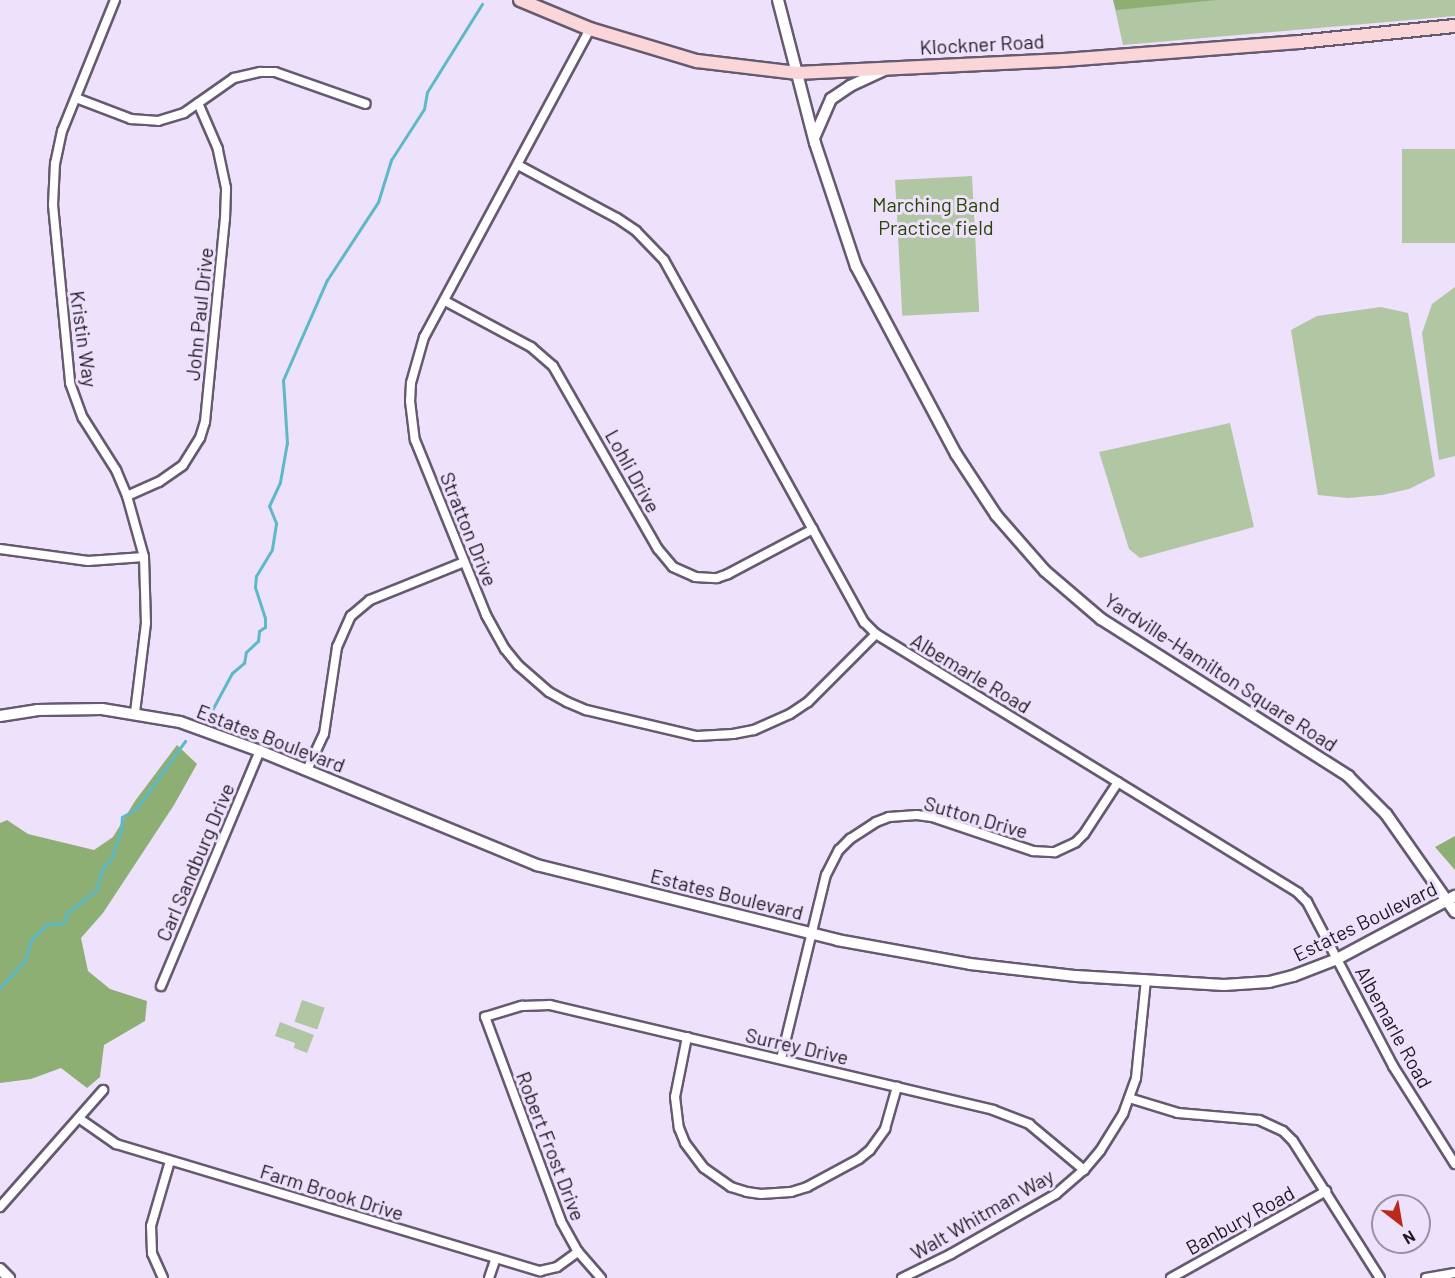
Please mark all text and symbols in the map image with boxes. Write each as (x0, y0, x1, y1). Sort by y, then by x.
street label: Klockner Road (919, 29, 1045, 59)
park label: Marching Band Practice field (872, 192, 1000, 239)
street label: John Paul Drive (180, 246, 218, 382)
street label: Kristin Way (65, 289, 103, 389)
street label: Lohli Drive (600, 425, 666, 517)
street label: Stratton Drive (435, 468, 503, 590)
street label: Yardville-Hamilton Square Road (1100, 588, 1342, 756)
street label: Albemarle Road (907, 628, 1035, 718)
street label: Estates Boulevard (193, 699, 349, 777)
street label: Carl Sandburg Drive (151, 779, 239, 945)
street label: Sutton Drive (921, 791, 1031, 843)
street label: Estates Boulevard (648, 863, 806, 925)
street label: Estates Boulevard (1289, 876, 1441, 966)
street label: Albemarle Road (1351, 962, 1437, 1092)
street label: Surrey Drive (743, 1022, 851, 1070)
street label: Robert Frost Drive (511, 1068, 591, 1224)
street label: Farm Brook Drive (257, 1159, 407, 1225)
street label: Walt Whitman Way (906, 1163, 1058, 1265)
street label: Banbury Road (1182, 1180, 1298, 1260)
north arrow (1371, 1194, 1431, 1254)
text: N (1400, 1227, 1419, 1249)

